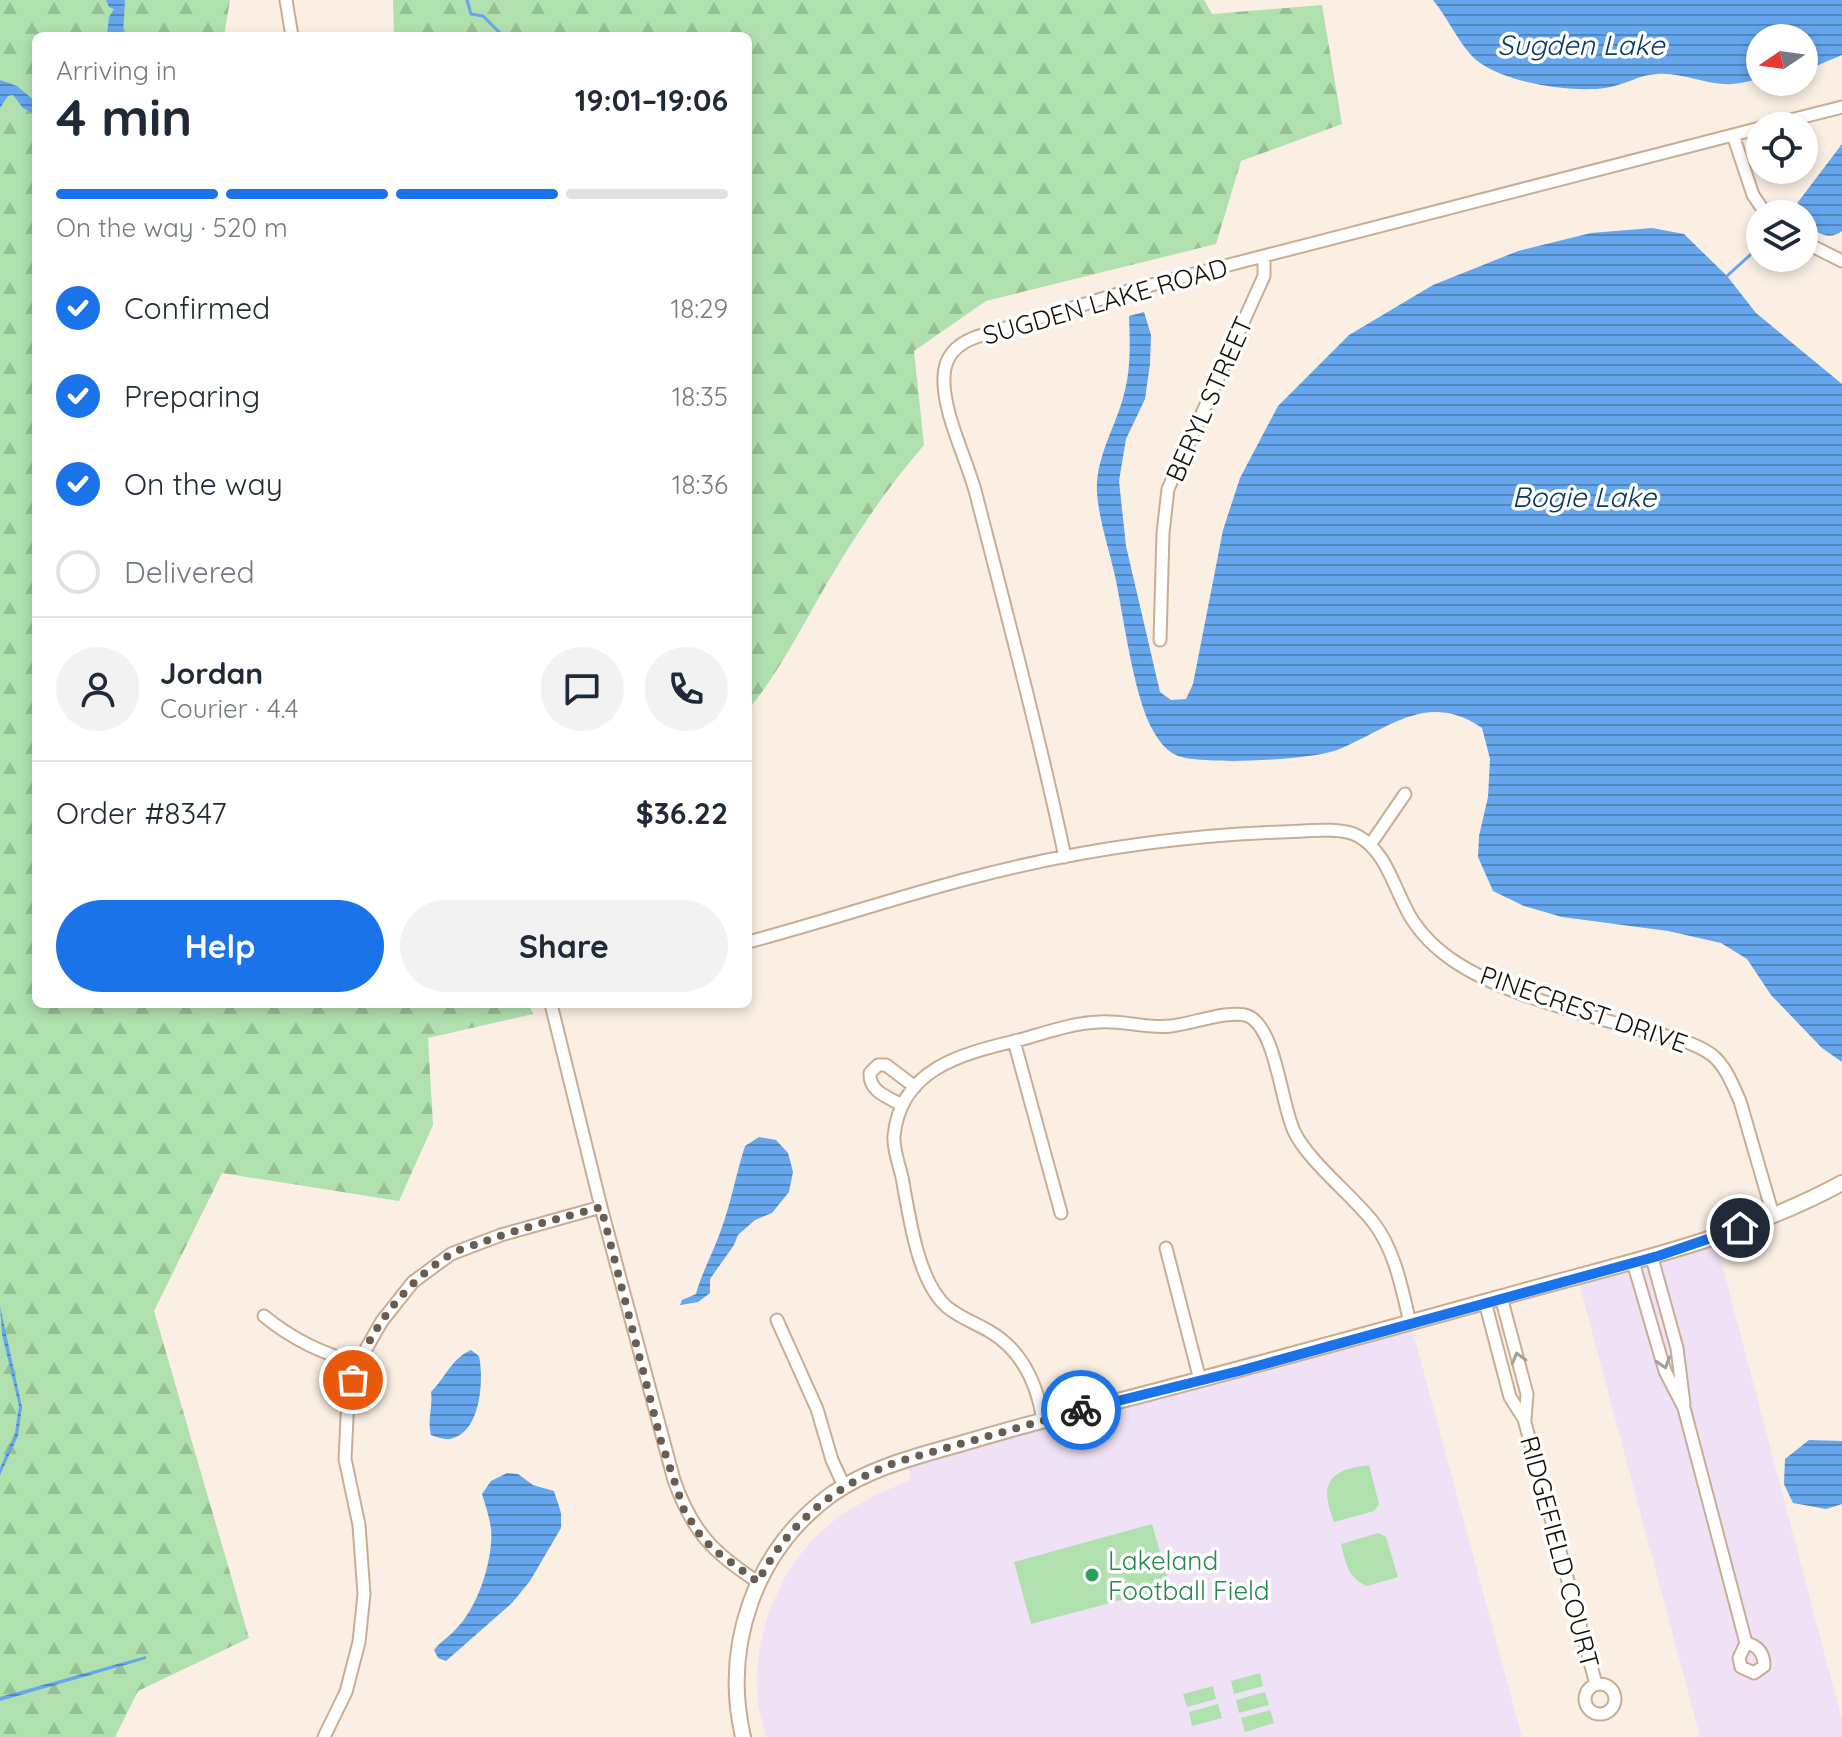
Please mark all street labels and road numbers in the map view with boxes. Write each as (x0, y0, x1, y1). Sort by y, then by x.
street label: SUGDEN LAKE ROAD (979, 250, 1231, 352)
street label: BERYL STREET (1158, 311, 1260, 487)
street label: PINECREST DRIVE (1476, 958, 1692, 1060)
street label: RIDGEFIELD COURT (1513, 1432, 1607, 1672)

